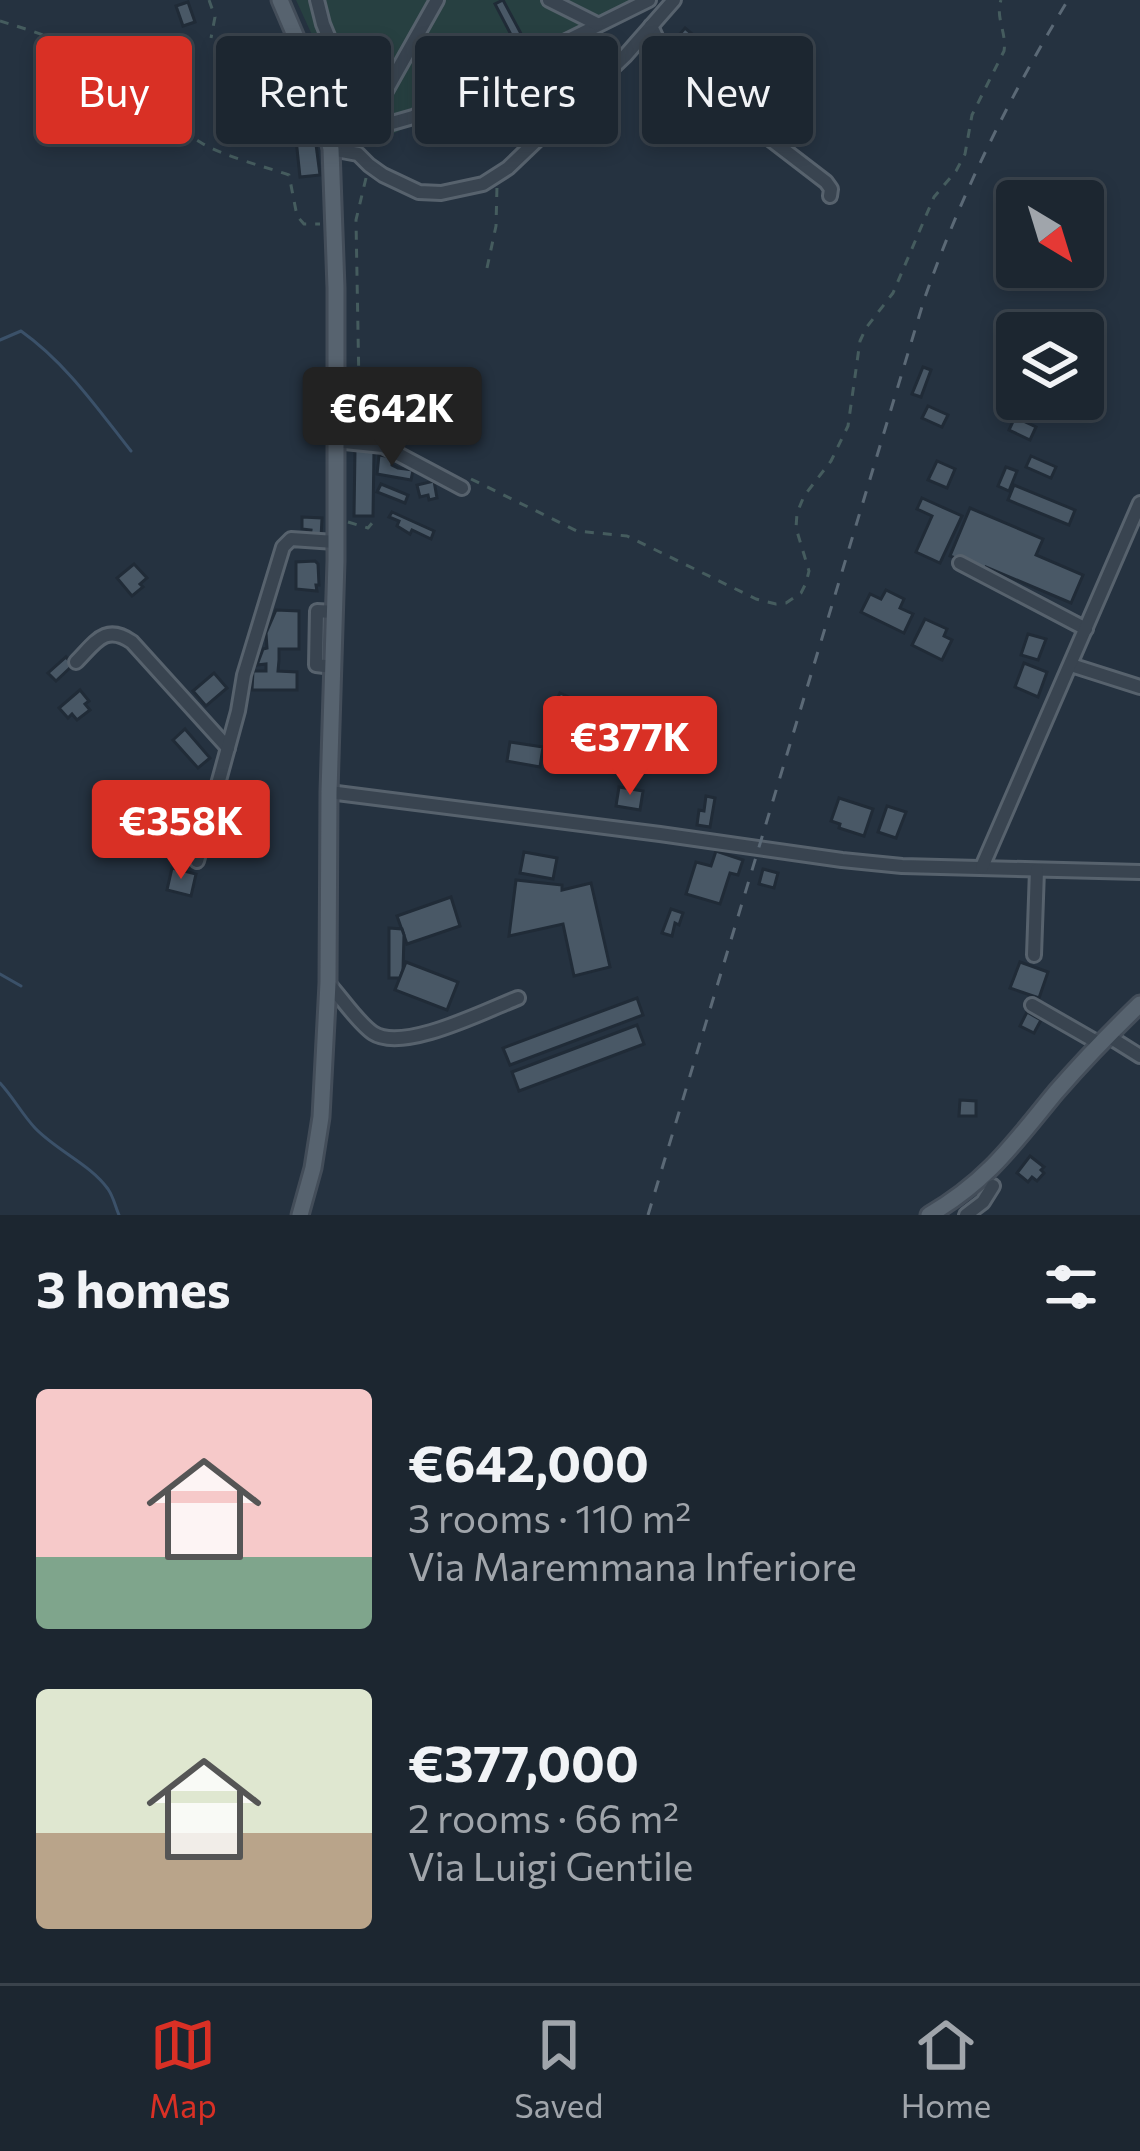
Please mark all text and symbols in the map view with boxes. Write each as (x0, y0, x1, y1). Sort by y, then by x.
chip: Buy (36, 36, 192, 144)
chip: Rent (216, 36, 391, 144)
chip: Filters (415, 36, 618, 144)
chip: New (642, 36, 813, 144)
north arrow (996, 180, 1104, 288)
map controls (996, 180, 1104, 420)
button: layers (996, 312, 1104, 420)
pin: €642K (308, 367, 476, 469)
text: €642K (330, 382, 454, 430)
pin: €377K (546, 696, 714, 798)
text: €377K (570, 711, 690, 759)
pin: €358K (97, 780, 265, 882)
text: €358K (119, 795, 243, 843)
icon: filters (1038, 1254, 1104, 1320)
text: 3 homes (36, 1256, 231, 1319)
text: €642,000 (408, 1430, 649, 1493)
icon: home (132, 1437, 276, 1581)
text: 3 rooms · 110 m² (408, 1493, 691, 1541)
text: Via Maremmana Inferiore (408, 1541, 857, 1589)
text: €377,000 (408, 1730, 639, 1793)
icon: home (132, 1737, 276, 1881)
text: 2 rooms · 66 m² (408, 1793, 679, 1841)
text: Via Luigi Gentile (408, 1841, 693, 1889)
tab: Map (149, 2012, 217, 2125)
tab: Saved (514, 2012, 603, 2125)
tab: Home (901, 2012, 991, 2125)

